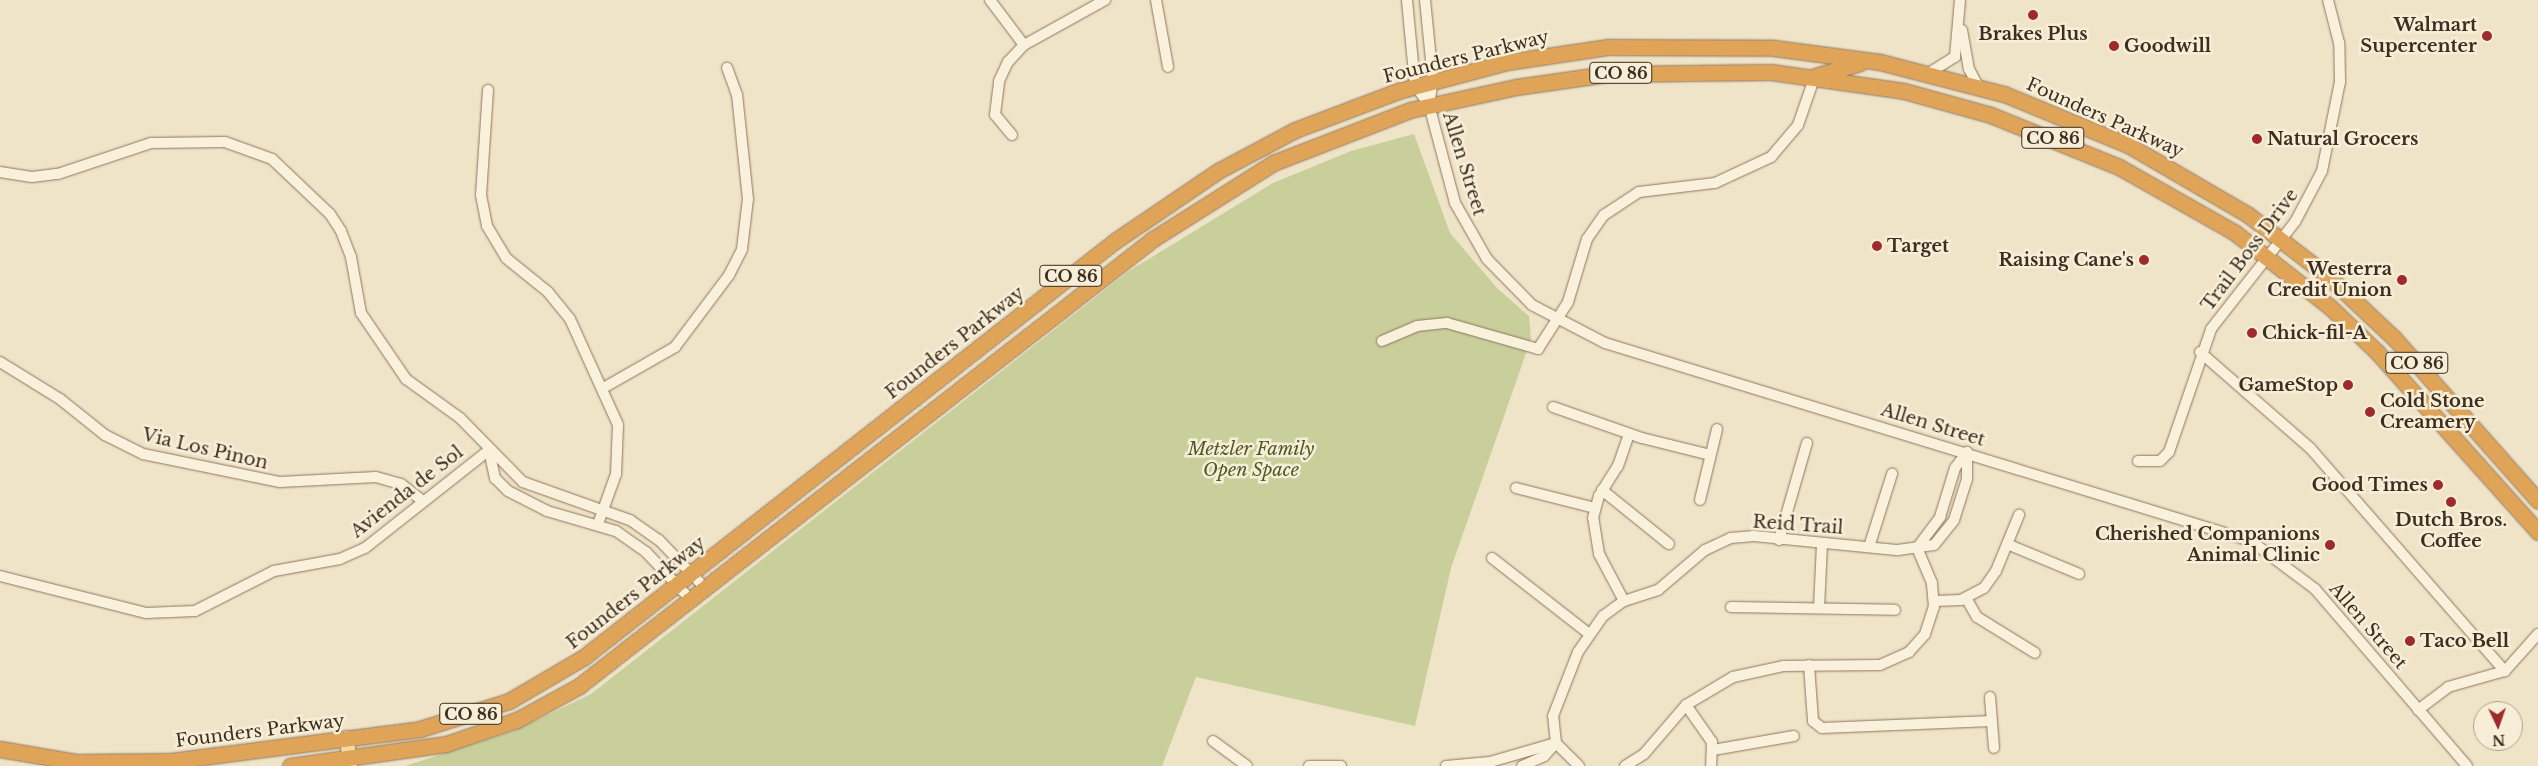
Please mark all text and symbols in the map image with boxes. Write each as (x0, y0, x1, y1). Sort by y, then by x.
marker: Brakes Plus (2027, 9, 2039, 21)
place label: Walmart Supercenter (2360, 15, 2477, 58)
place label: Brakes Plus (1978, 23, 2088, 45)
street label: Founders Parkway (1381, 26, 1551, 88)
marker: Walmart Supercenter (2481, 30, 2493, 42)
place label: Goodwill (2124, 35, 2211, 57)
marker: Goodwill (2108, 40, 2120, 52)
road number: CO 86 (1588, 59, 1654, 86)
street label: Founders Parkway (2023, 74, 2187, 162)
street label: Allen Street (1438, 109, 1490, 219)
road number: CO 86 (2020, 125, 2086, 152)
place label: Natural Grocers (2267, 128, 2418, 150)
marker: Natural Grocers (2251, 133, 2263, 145)
street label: Trail Boss Drive (2197, 185, 2303, 315)
place label: Target (1887, 235, 1949, 257)
marker: Target (1871, 240, 1883, 252)
place label: Raising Cane's (1998, 249, 2134, 271)
marker: Raising Cane's (2138, 254, 2150, 266)
place label: Westerra Credit Union (2267, 259, 2392, 302)
road number: CO 86 (1038, 262, 1104, 290)
marker: Westerra Credit Union (2396, 274, 2408, 286)
street label: Founders Parkway (881, 282, 1029, 404)
place label: Chick-fil-A (2262, 322, 2367, 344)
marker: Chick-fil-A (2246, 327, 2258, 339)
road number: CO 86 (2384, 349, 2450, 376)
place label: GameStop (2238, 374, 2338, 396)
marker: GameStop (2342, 379, 2354, 391)
place label: Cold Stone Creamery (2380, 391, 2485, 434)
street label: Allen Street (1878, 399, 1988, 451)
marker: Cold Stone Creamery (2364, 406, 2376, 418)
street label: Via Los Pinon (140, 424, 270, 474)
park label: Metzler Family Open Space (1187, 439, 1315, 482)
street label: Avienda de Sol (346, 441, 468, 543)
place label: Good Times (2311, 474, 2428, 496)
marker: Good Times (2432, 479, 2444, 491)
marker: Dutch Bros. Coffee (2445, 496, 2457, 508)
place label: Dutch Bros. Coffee (2395, 510, 2507, 552)
street label: Reid Trail (1752, 511, 1844, 539)
place label: Cherished Companions Animal Clinic (2095, 524, 2320, 566)
street label: Founders Parkway (562, 532, 710, 654)
marker: Cherished Companions Animal Clinic (2324, 539, 2336, 551)
street label: Allen Street (2325, 578, 2411, 674)
place label: Taco Bell (2420, 630, 2509, 652)
marker: Taco Bell (2404, 635, 2416, 647)
road number: CO 86 (438, 701, 504, 728)
north arrow (2473, 701, 2523, 751)
street label: Founders Parkway (174, 710, 346, 752)
text: N (2492, 731, 2506, 749)

